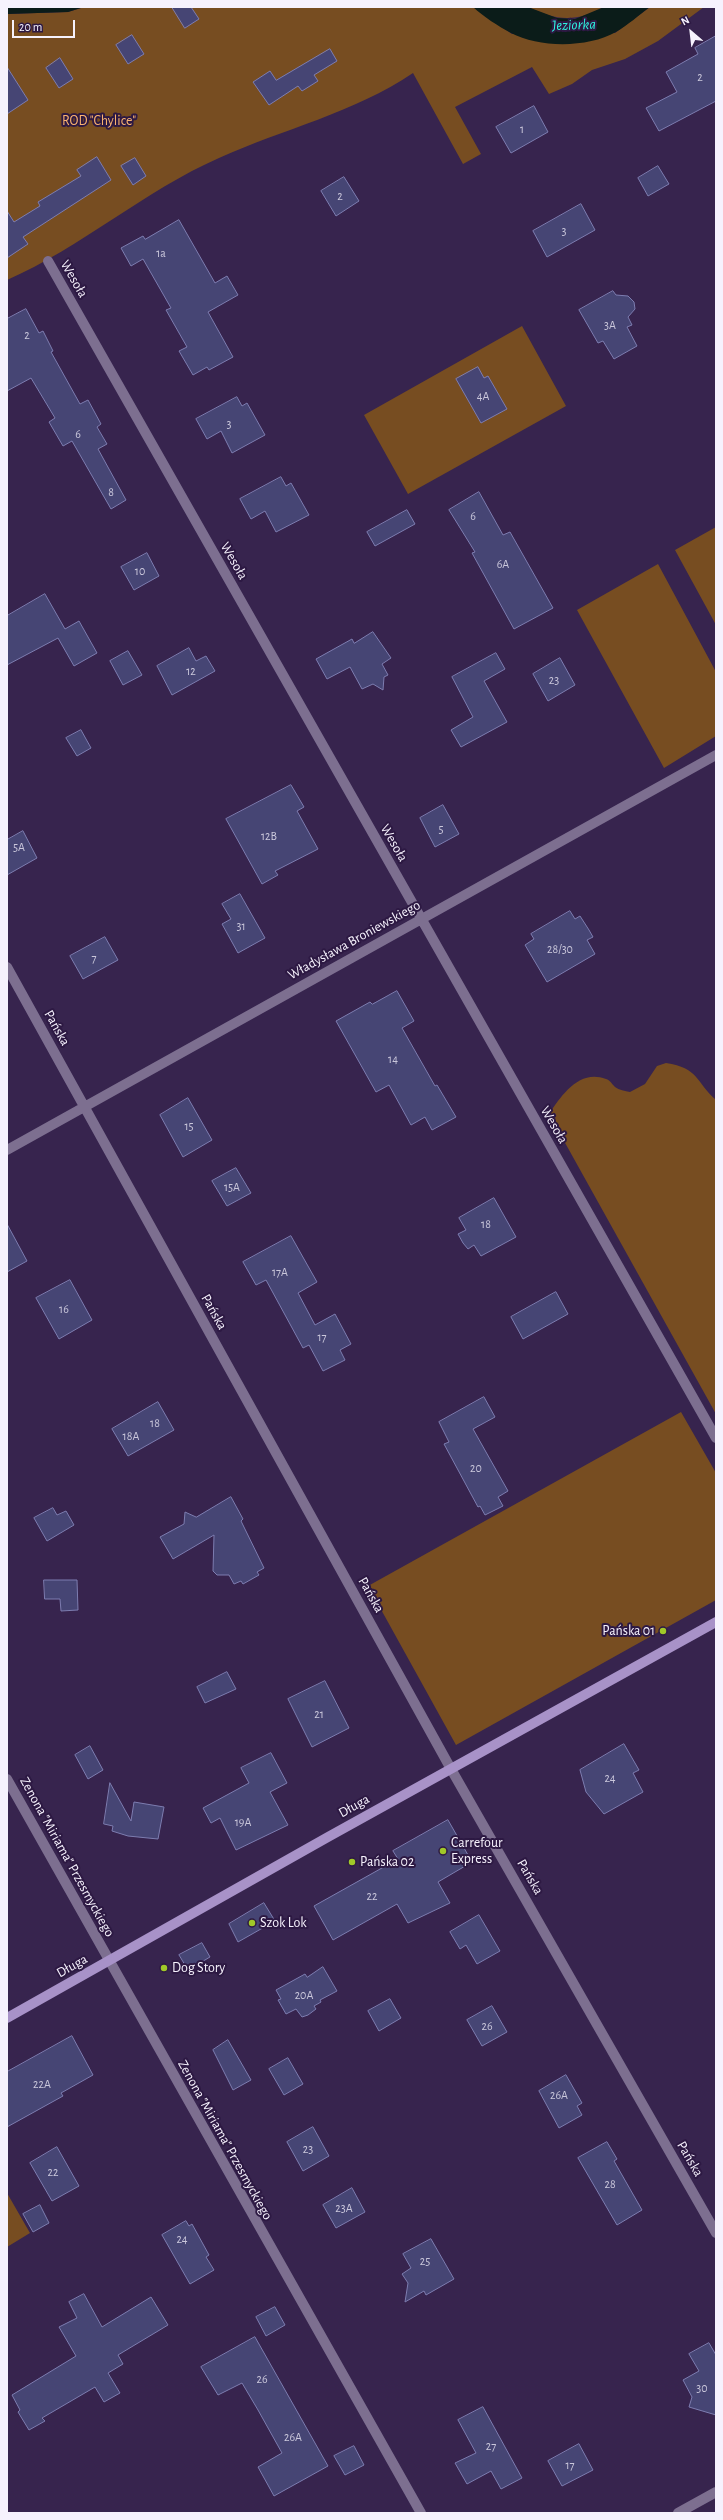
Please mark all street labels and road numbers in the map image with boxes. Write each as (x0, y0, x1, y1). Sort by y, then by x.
street label: Wesoła (57, 257, 91, 301)
street label: Wesoła (217, 539, 251, 583)
street label: Wesoła (377, 821, 411, 865)
street label: Władysława Broniewskiego (285, 897, 423, 983)
street label: Pańska (40, 1007, 74, 1049)
street label: Wesoła (537, 1103, 571, 1147)
street label: Pańska (197, 1291, 231, 1333)
street label: Pańska (354, 1574, 388, 1616)
street label: Zenona "Miriama" Przesmyckiego (16, 1774, 118, 1940)
street label: Długa (336, 1791, 372, 1821)
street label: Pańska (513, 1856, 547, 1898)
street label: Długa (54, 1951, 90, 1981)
street label: Zenona "Miriama" Przesmyckiego (174, 2057, 276, 2223)
street label: Pańska (673, 2138, 707, 2180)

